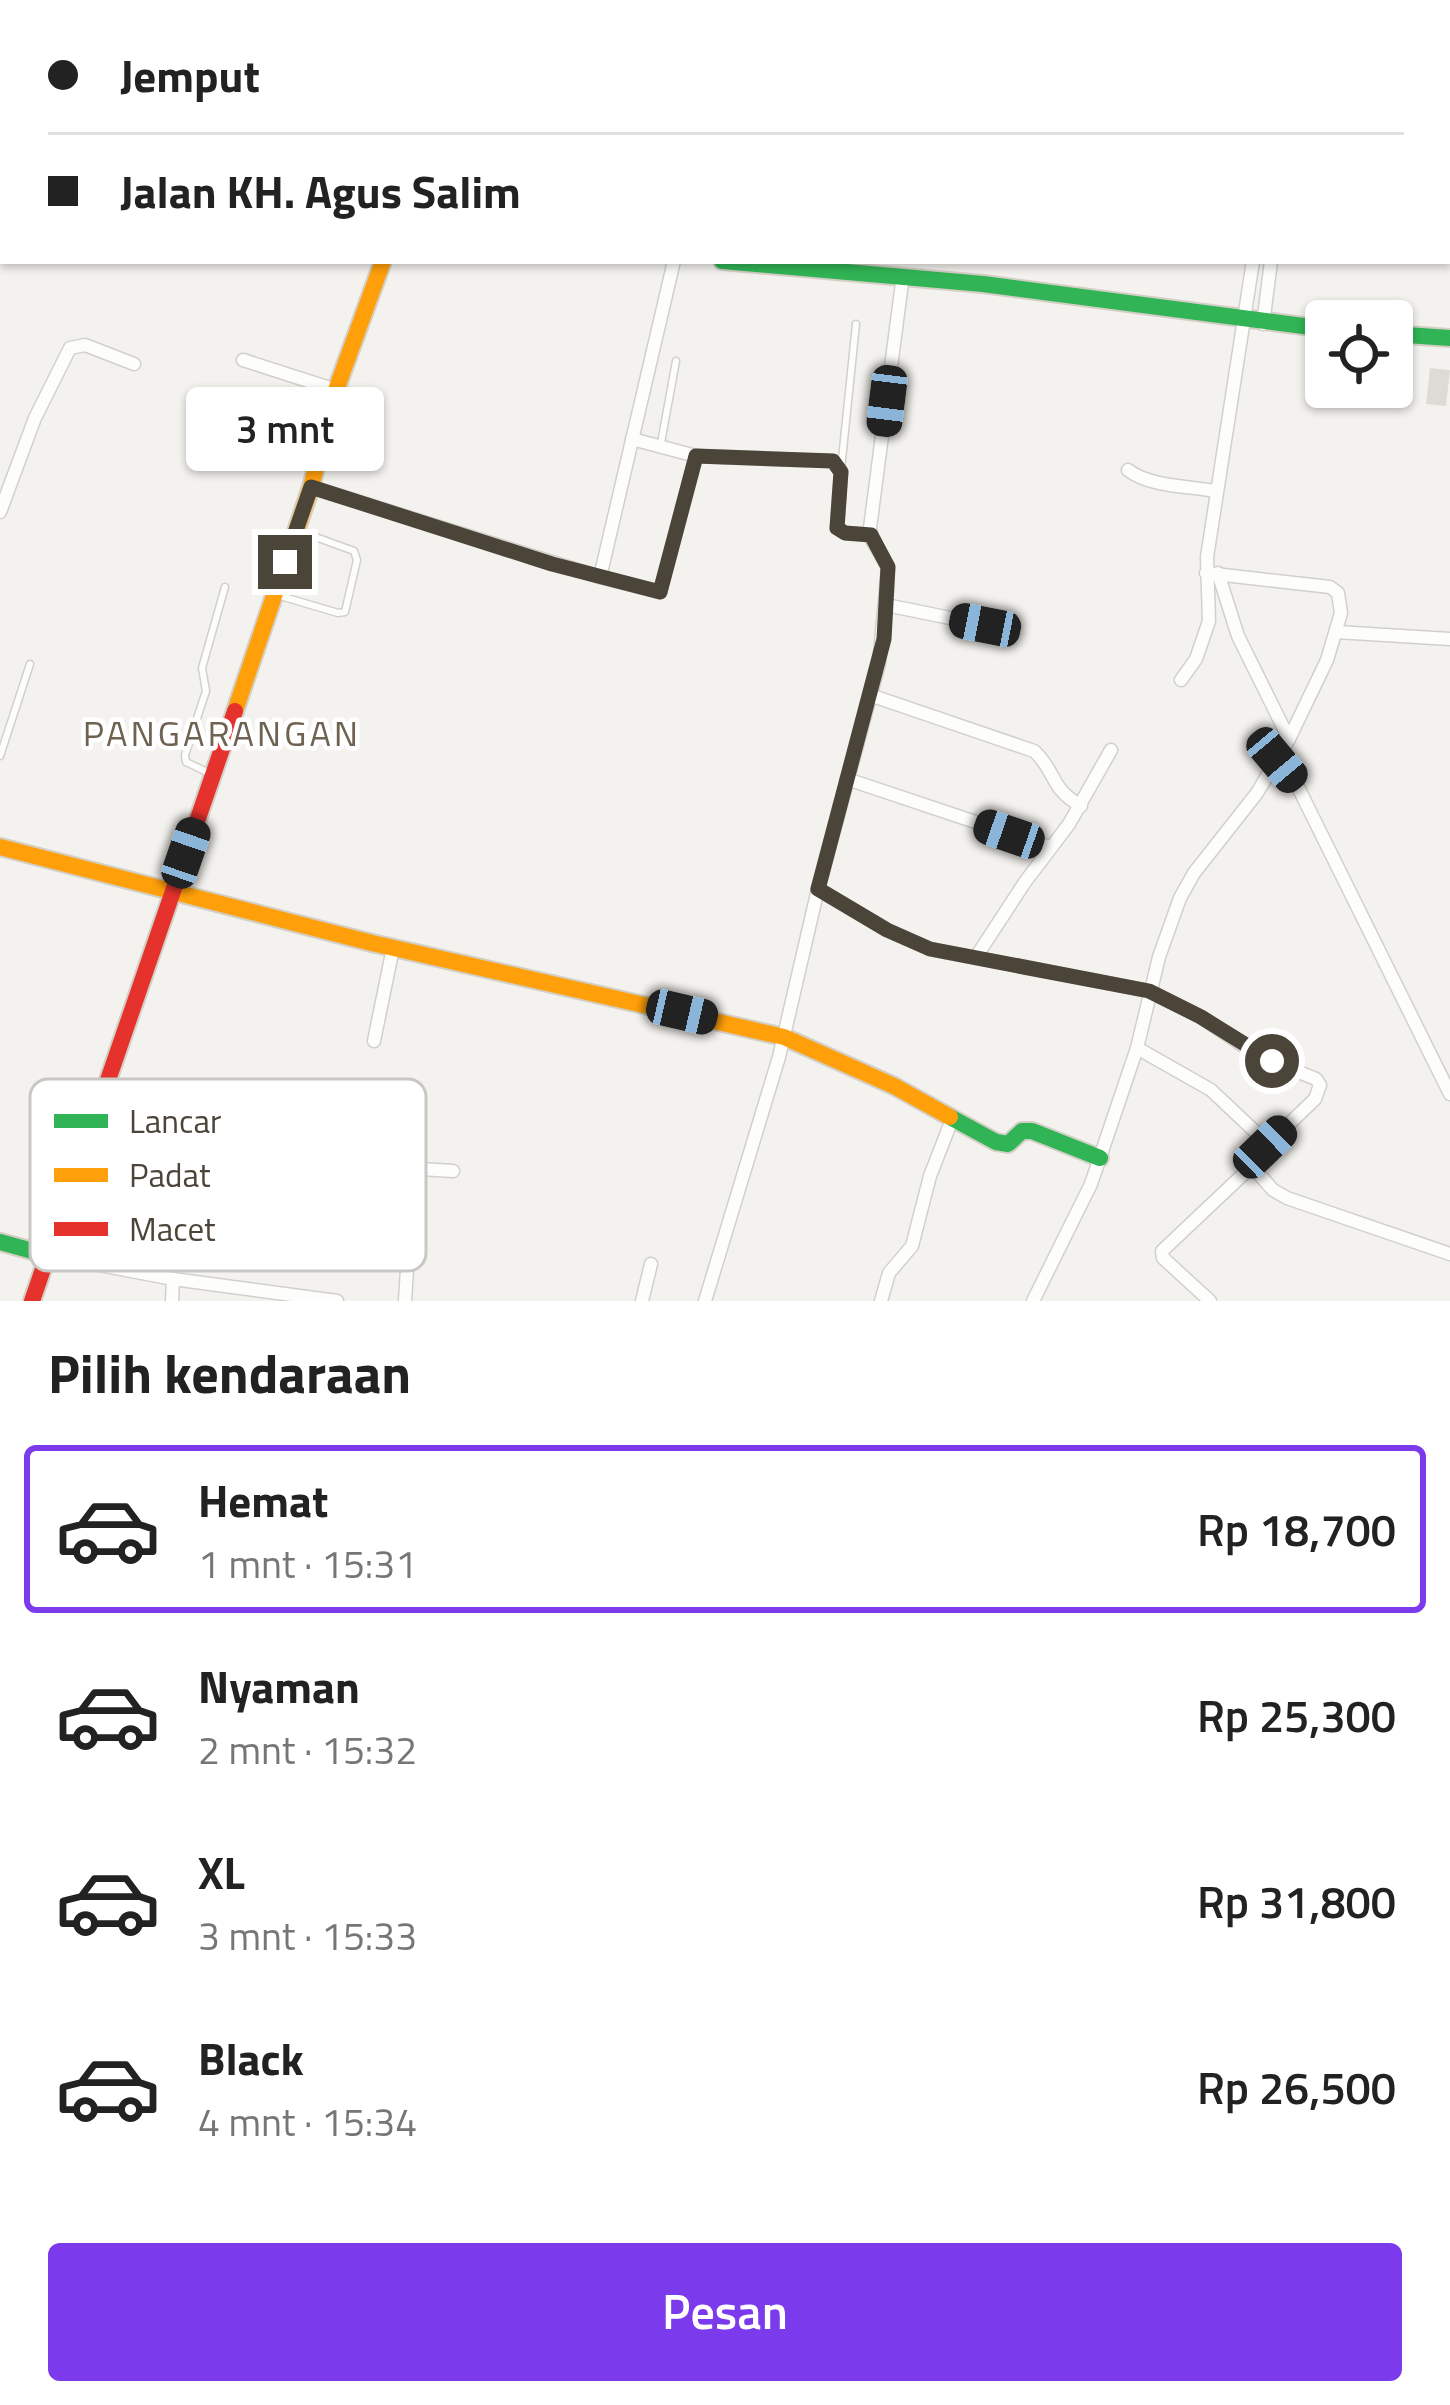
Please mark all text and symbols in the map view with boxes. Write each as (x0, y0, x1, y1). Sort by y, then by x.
text: Jemput (120, 41, 260, 109)
text: Jalan KH. Agus Salim (120, 157, 521, 225)
map controls (1305, 300, 1413, 408)
button: locate (1305, 300, 1413, 408)
car (865, 363, 909, 439)
callout: 3 mnt (186, 388, 384, 472)
text: 3 mnt (236, 399, 334, 458)
route end (258, 535, 312, 589)
car (946, 600, 1024, 650)
district label: PANGARANGAN (83, 705, 361, 760)
car (1240, 721, 1314, 799)
car (969, 805, 1049, 863)
car (157, 813, 215, 893)
car (643, 986, 721, 1038)
route start (1245, 1034, 1299, 1088)
legend (30, 1079, 426, 1271)
text: Lancar (129, 1096, 221, 1146)
car (1227, 1109, 1303, 1185)
text: Padat (129, 1150, 211, 1200)
text: Macet (129, 1204, 216, 1254)
text: Pilih kendaraan (48, 1332, 411, 1414)
text: Hemat (198, 1466, 328, 1534)
icon: car (54, 1475, 162, 1583)
text: Rp 18,700 (1197, 1495, 1396, 1563)
text: 1 mnt · 15:31 (198, 1534, 417, 1593)
text: Nyaman (198, 1652, 360, 1720)
icon: car (54, 1661, 162, 1769)
text: Rp 25,300 (1197, 1681, 1396, 1749)
text: 2 mnt · 15:32 (198, 1720, 417, 1779)
text: XL (198, 1838, 245, 1906)
icon: car (54, 1847, 162, 1955)
text: Rp 31,800 (1197, 1867, 1396, 1935)
text: 3 mnt · 15:33 (198, 1906, 417, 1965)
text: Black (198, 2024, 304, 2092)
icon: car (54, 2033, 162, 2141)
text: Rp 26,500 (1197, 2053, 1396, 2121)
text: 4 mnt · 15:34 (198, 2092, 417, 2151)
button: Pesan (48, 2243, 1402, 2381)

